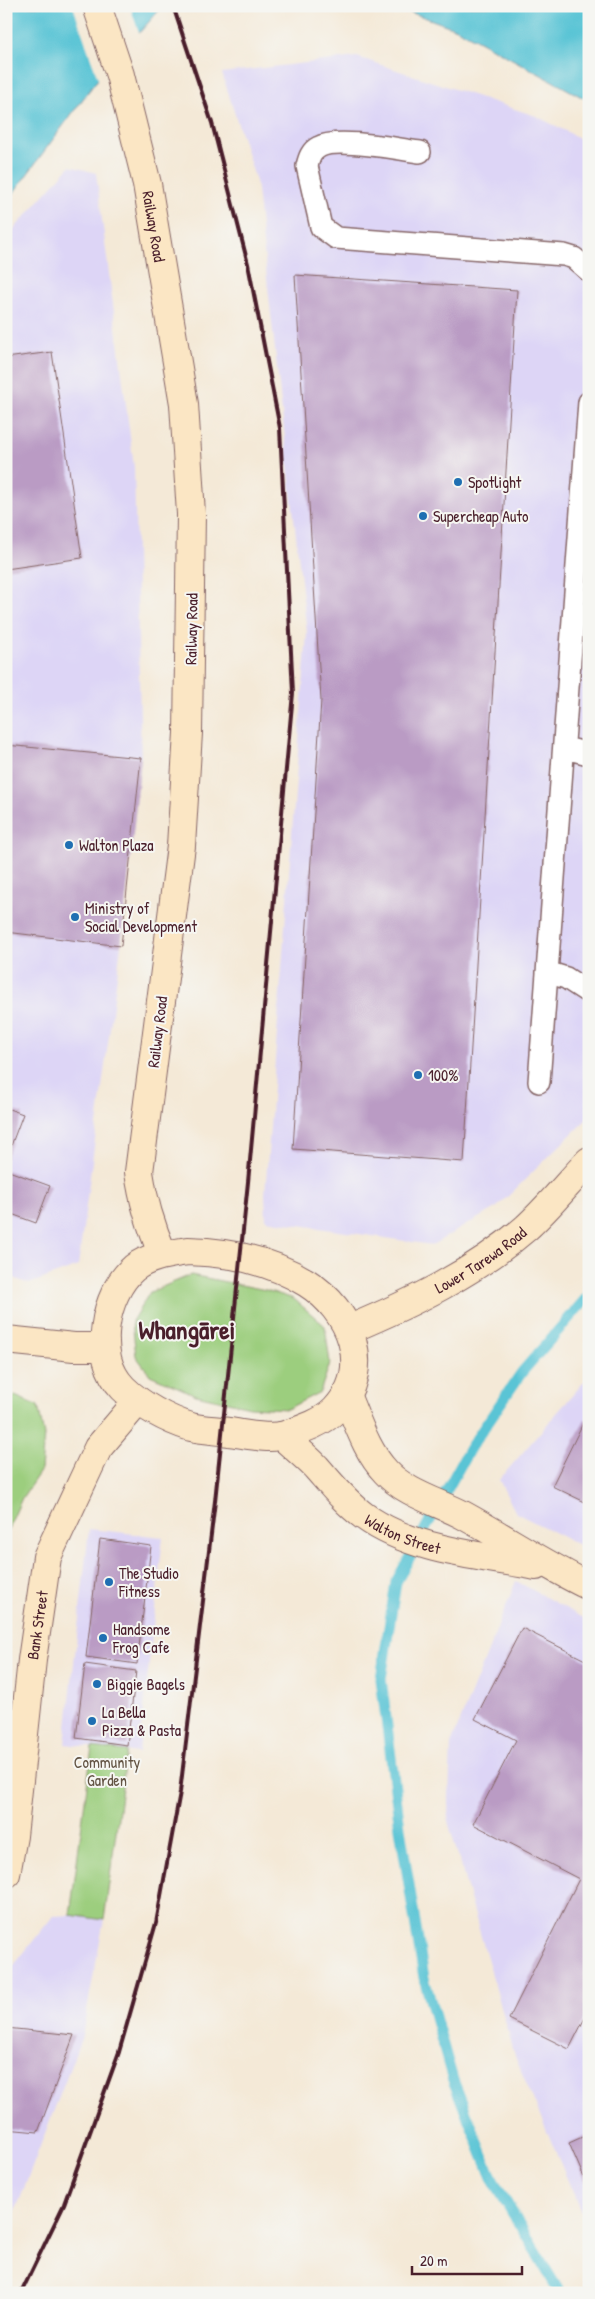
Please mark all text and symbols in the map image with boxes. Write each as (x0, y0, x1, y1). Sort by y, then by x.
street label: Railway Road (137, 189, 171, 264)
place label: Spotlight (468, 471, 522, 493)
marker: Spotlight (452, 476, 464, 488)
place label: Supercheap Auto (433, 505, 529, 527)
marker: Supercheap Auto (417, 510, 429, 522)
street label: Railway Road (179, 593, 203, 665)
place label: Walton Plaza (79, 834, 154, 856)
marker: Walton Plaza (63, 839, 75, 851)
place label: Ministry of Social Development (85, 897, 198, 937)
marker: Ministry of Social Development (69, 911, 81, 923)
street label: Railway Road (142, 995, 172, 1069)
place label: 100% (428, 1064, 458, 1086)
marker: 100% (412, 1069, 424, 1081)
street label: Lower Tarewa Road (431, 1221, 531, 1298)
district label: Whangārei (139, 1312, 235, 1348)
street label: Walton Street (360, 1509, 444, 1559)
place label: The Studio Fitness (118, 1562, 179, 1602)
marker: The Studio Fitness (103, 1576, 115, 1588)
street label: Bank Street (21, 1589, 53, 1661)
place label: Handsome Frog Cafe (112, 1618, 171, 1658)
marker: Handsome Frog Cafe (97, 1632, 109, 1644)
place label: Biggie Bagels (107, 1673, 185, 1695)
marker: Biggie Bagels (91, 1678, 103, 1690)
place label: La Bella Pizza & Pasta (102, 1701, 181, 1741)
marker: La Bella Pizza & Pasta (86, 1715, 98, 1727)
park label: Community Garden (74, 1751, 140, 1791)
scale bar (412, 2244, 522, 2276)
text: 20 m (420, 2250, 447, 2271)

